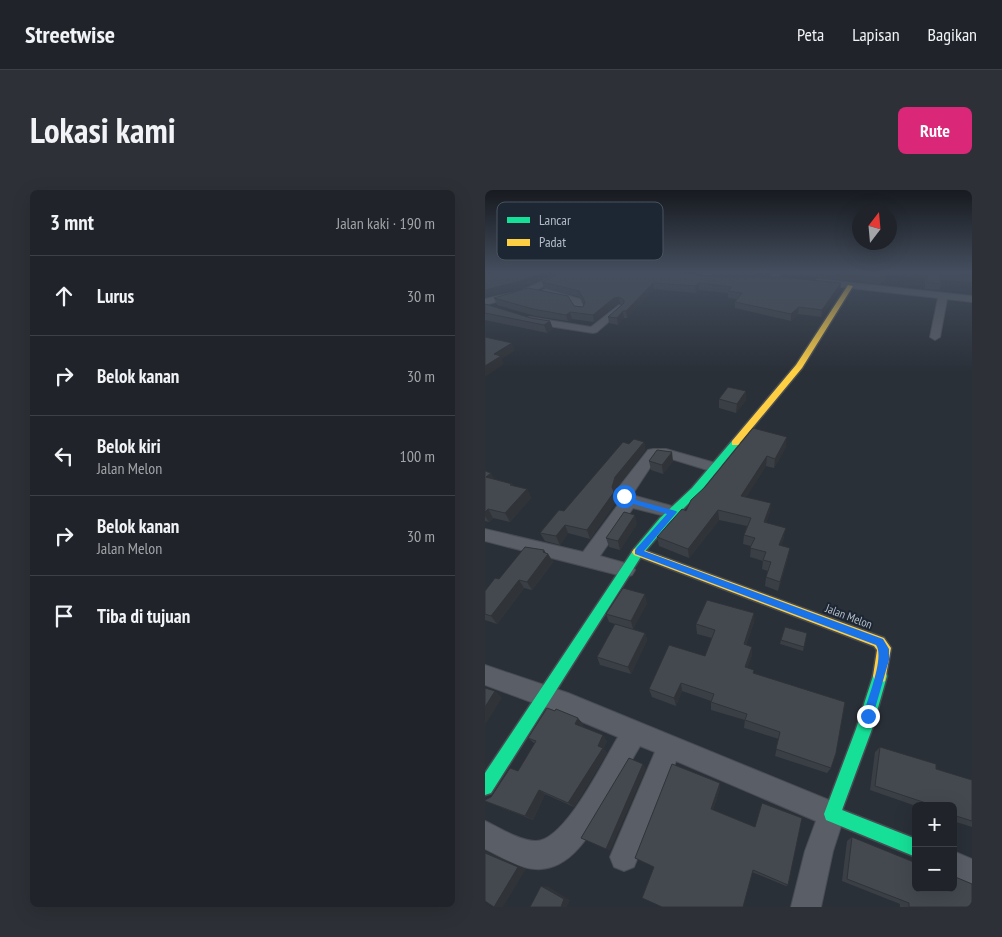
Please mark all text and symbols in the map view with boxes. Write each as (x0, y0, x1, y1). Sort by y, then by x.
text: Streetwise (25, 19, 115, 50)
text: Peta (797, 23, 824, 46)
text: Lapisan (852, 23, 900, 46)
text: Bagikan (928, 23, 977, 46)
text: Lokasi kami (30, 107, 176, 153)
button: Rute (898, 107, 972, 154)
legend (497, 202, 663, 260)
north arrow (852, 205, 897, 250)
text: 3 mnt (50, 209, 94, 236)
text: Lancar (539, 211, 571, 229)
text: Jalan kaki · 190 m (336, 213, 435, 233)
text: Padat (539, 233, 566, 251)
icon: ahead (50, 282, 78, 310)
text: Lurus (97, 284, 134, 308)
text: 30 m (407, 286, 435, 306)
icon: right (50, 362, 78, 390)
text: Belok kanan (97, 364, 179, 388)
text: 30 m (407, 366, 435, 386)
text: Belok kiri (97, 434, 161, 458)
icon: left (50, 442, 78, 470)
text: 100 m (400, 446, 435, 466)
text: Jalan Melon (97, 458, 162, 478)
route start (613, 485, 636, 508)
text: Belok kanan (97, 514, 179, 538)
icon: right (50, 522, 78, 550)
text: 30 m (407, 526, 435, 546)
text: Jalan Melon (97, 538, 162, 558)
street label: Jalan Melon (823, 600, 875, 632)
icon: arrive (50, 602, 78, 630)
text: Tiba di tujuan (97, 604, 190, 628)
route end (857, 705, 880, 728)
map controls (912, 802, 957, 892)
button: + (912, 802, 957, 847)
button: − (912, 847, 957, 892)

